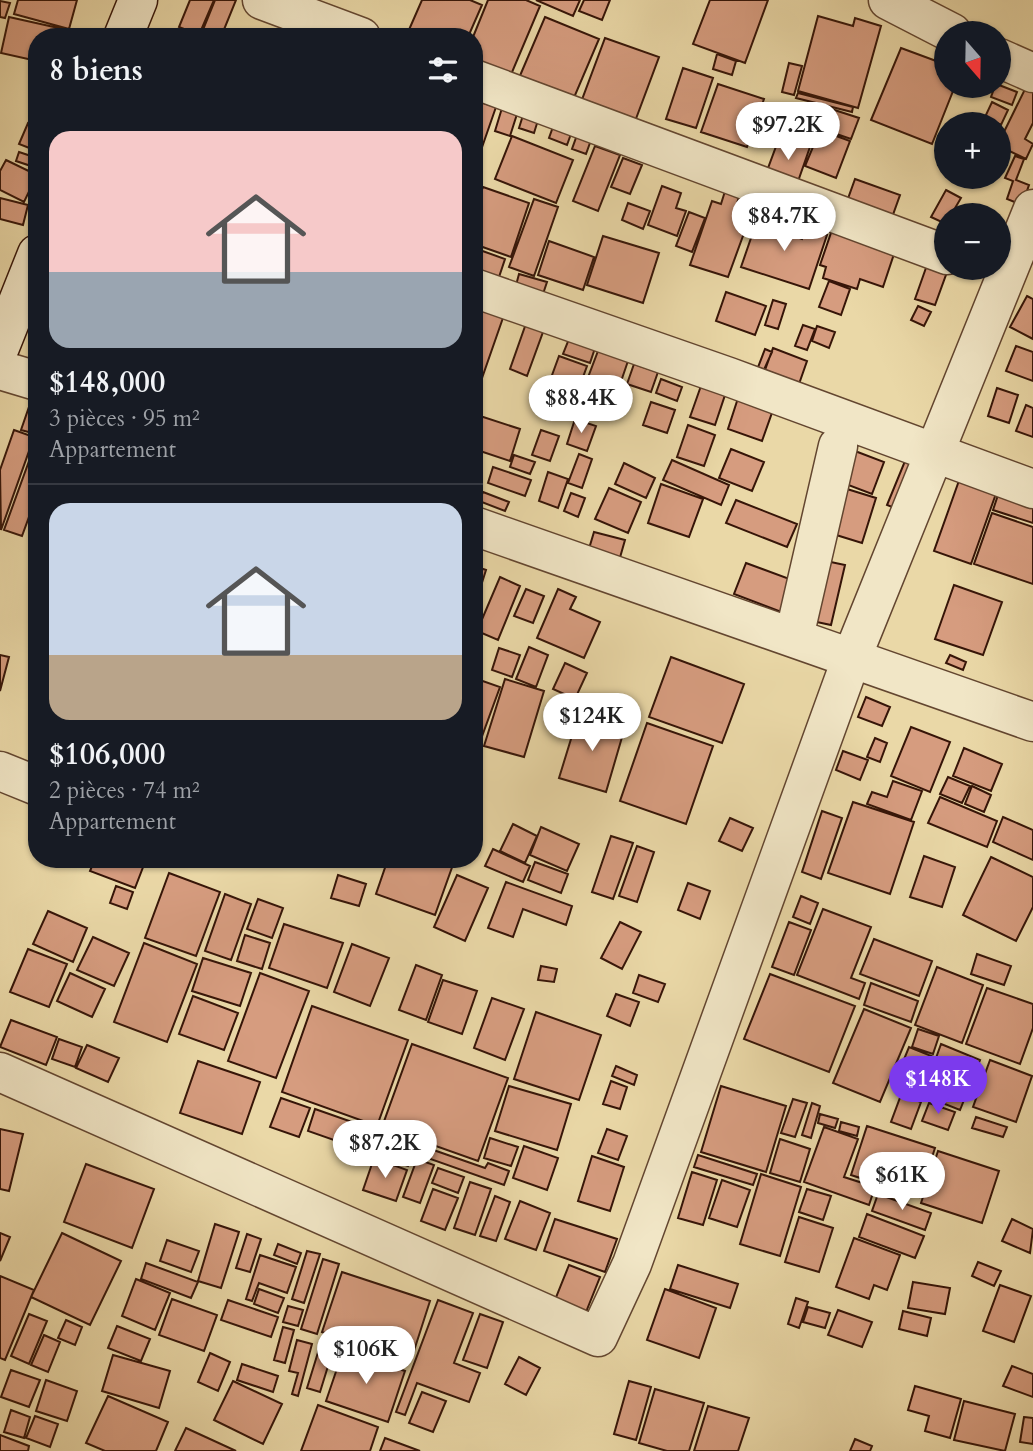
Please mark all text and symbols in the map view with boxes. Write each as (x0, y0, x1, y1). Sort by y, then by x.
north arrow (934, 21, 1012, 98)
map controls (934, 21, 1011, 280)
text: 8 biens (49, 50, 143, 91)
icon: filters (424, 51, 462, 89)
pin: $97.2K (731, 102, 845, 162)
text: $97.2K (752, 109, 824, 140)
button: + (934, 112, 1011, 189)
icon: home (193, 176, 319, 302)
pin: $84.7K (727, 194, 841, 253)
text: $84.7K (748, 200, 820, 231)
button: − (934, 203, 1011, 280)
text: $148,000 (49, 362, 165, 403)
pin: $88.4K (524, 376, 638, 435)
text: $88.4K (545, 382, 617, 413)
text: 3 pièces · 95 m² (49, 403, 200, 434)
text: Appartement (49, 434, 176, 465)
icon: home (193, 548, 319, 674)
pin: $124K (543, 694, 641, 753)
text: $124K (559, 700, 625, 731)
text: $106,000 (49, 734, 165, 775)
text: 2 pièces · 74 m² (49, 775, 200, 806)
text: Appartement (49, 806, 176, 837)
pin: $148K (889, 1056, 987, 1116)
text: $148K (905, 1063, 971, 1094)
pin: $87.2K (328, 1120, 442, 1180)
text: $87.2K (349, 1127, 421, 1158)
pin: $61K (861, 1152, 943, 1212)
text: $61K (875, 1159, 929, 1190)
pin: $106K (317, 1326, 415, 1386)
text: $106K (333, 1333, 399, 1364)

